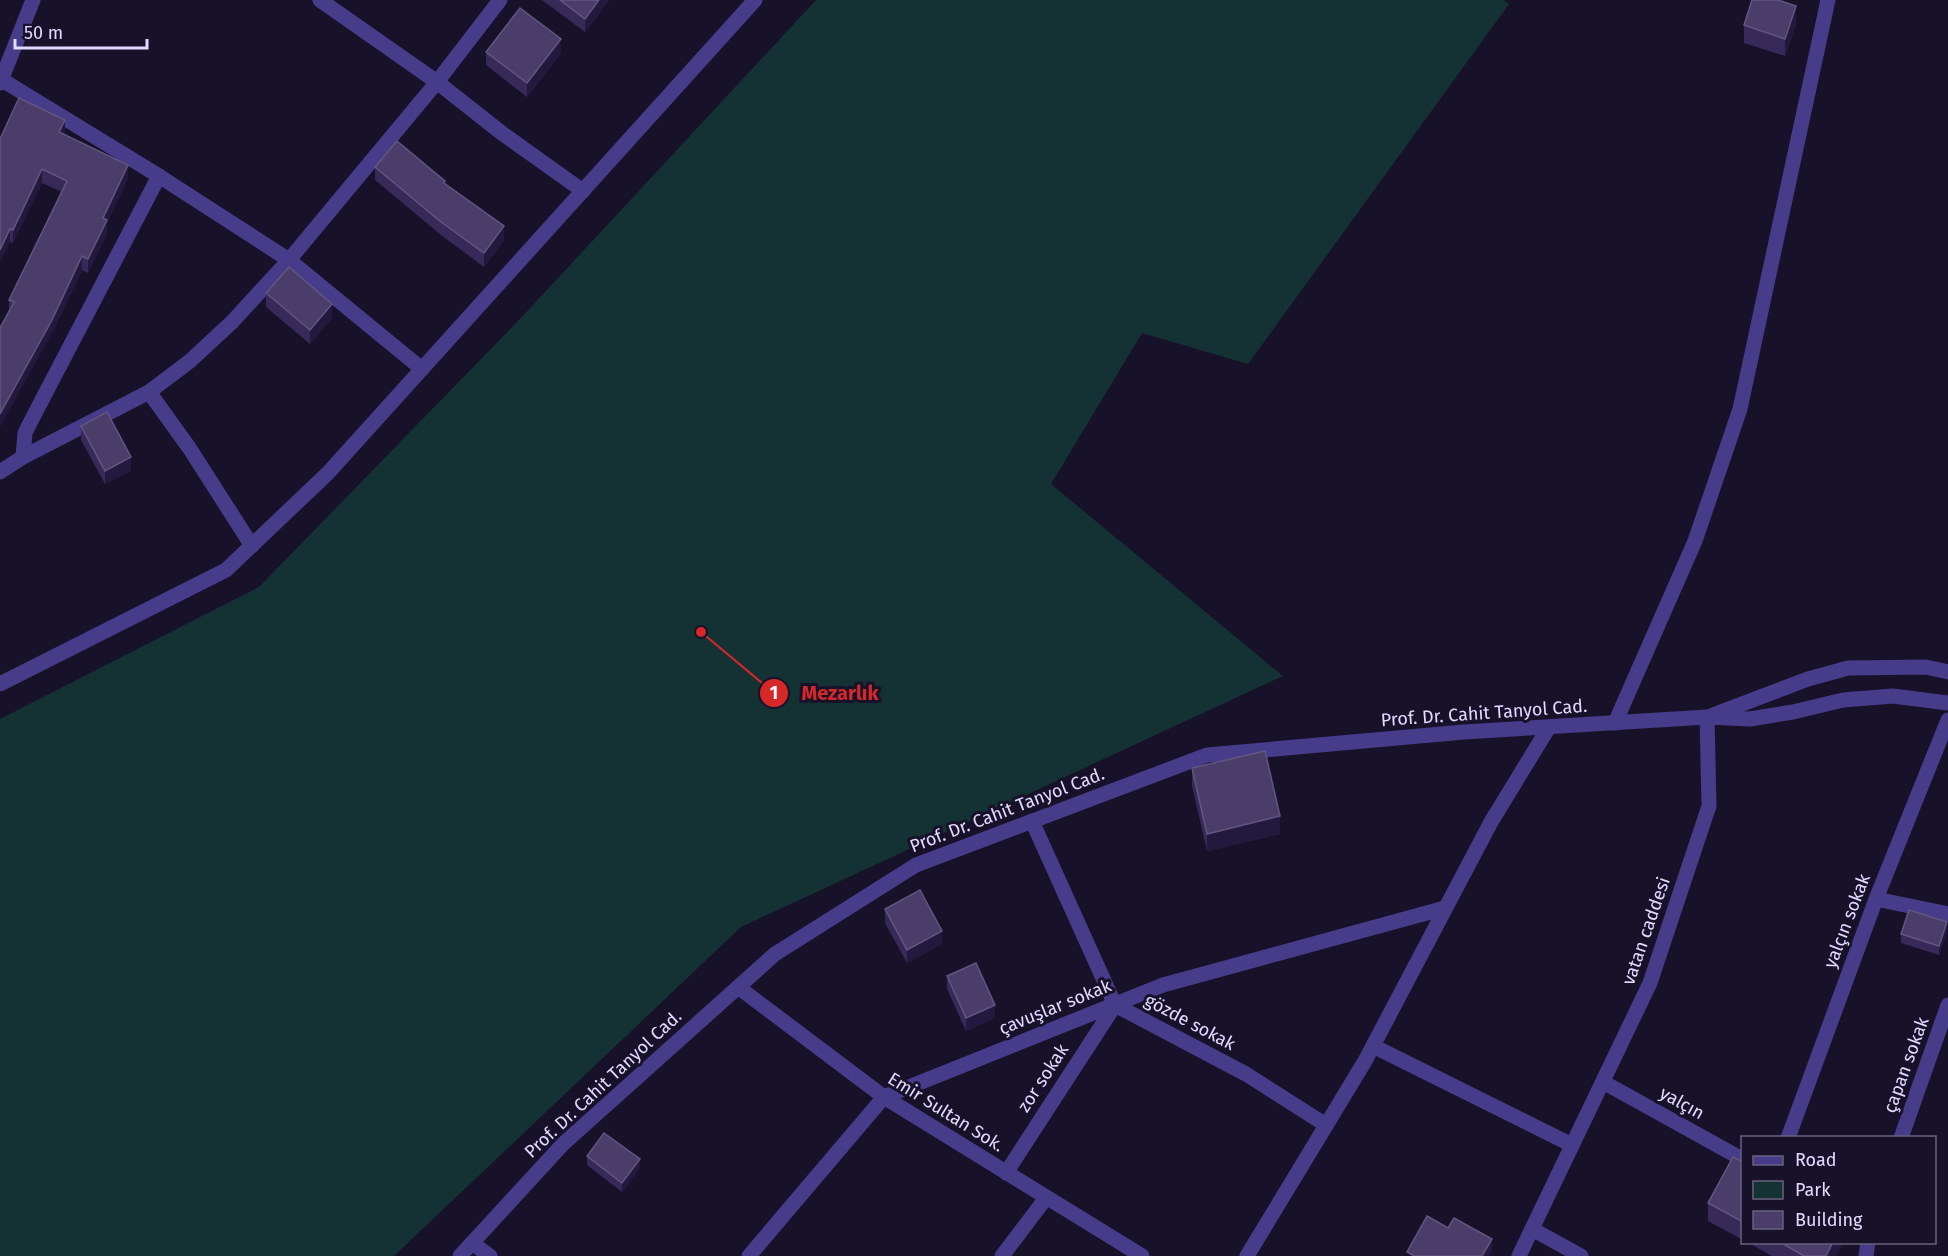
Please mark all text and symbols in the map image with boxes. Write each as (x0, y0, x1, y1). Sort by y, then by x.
scale bar (15, 12, 147, 50)
text: 50 m (24, 22, 63, 44)
callout: Mezarlık (759, 674, 890, 712)
text: Mezarlık (801, 681, 879, 705)
text: 1 (770, 682, 778, 704)
street label: Prof. Dr. Cahit Tanyol Cad. (1380, 695, 1588, 731)
street label: Prof. Dr. Cahit Tanyol Cad. (907, 763, 1107, 857)
street label: yalçın sokak (1819, 870, 1875, 971)
street label: vatan caddesi (1617, 874, 1675, 988)
street label: çavuşlar sokak (996, 974, 1115, 1040)
street label: gözde sokak (1141, 989, 1240, 1055)
street label: Prof. Dr. Cahit Tanyol Cad. (520, 1005, 686, 1163)
street label: çapan sokak (1878, 1013, 1934, 1116)
street label: zor sokak (1013, 1039, 1074, 1116)
street label: Emir Sultan Sok. (884, 1068, 1008, 1156)
street label: yalçın (1656, 1082, 1708, 1124)
legend (1741, 1136, 1936, 1244)
text: Road (1795, 1149, 1837, 1171)
text: Park (1795, 1179, 1831, 1201)
text: Building (1795, 1209, 1863, 1231)

